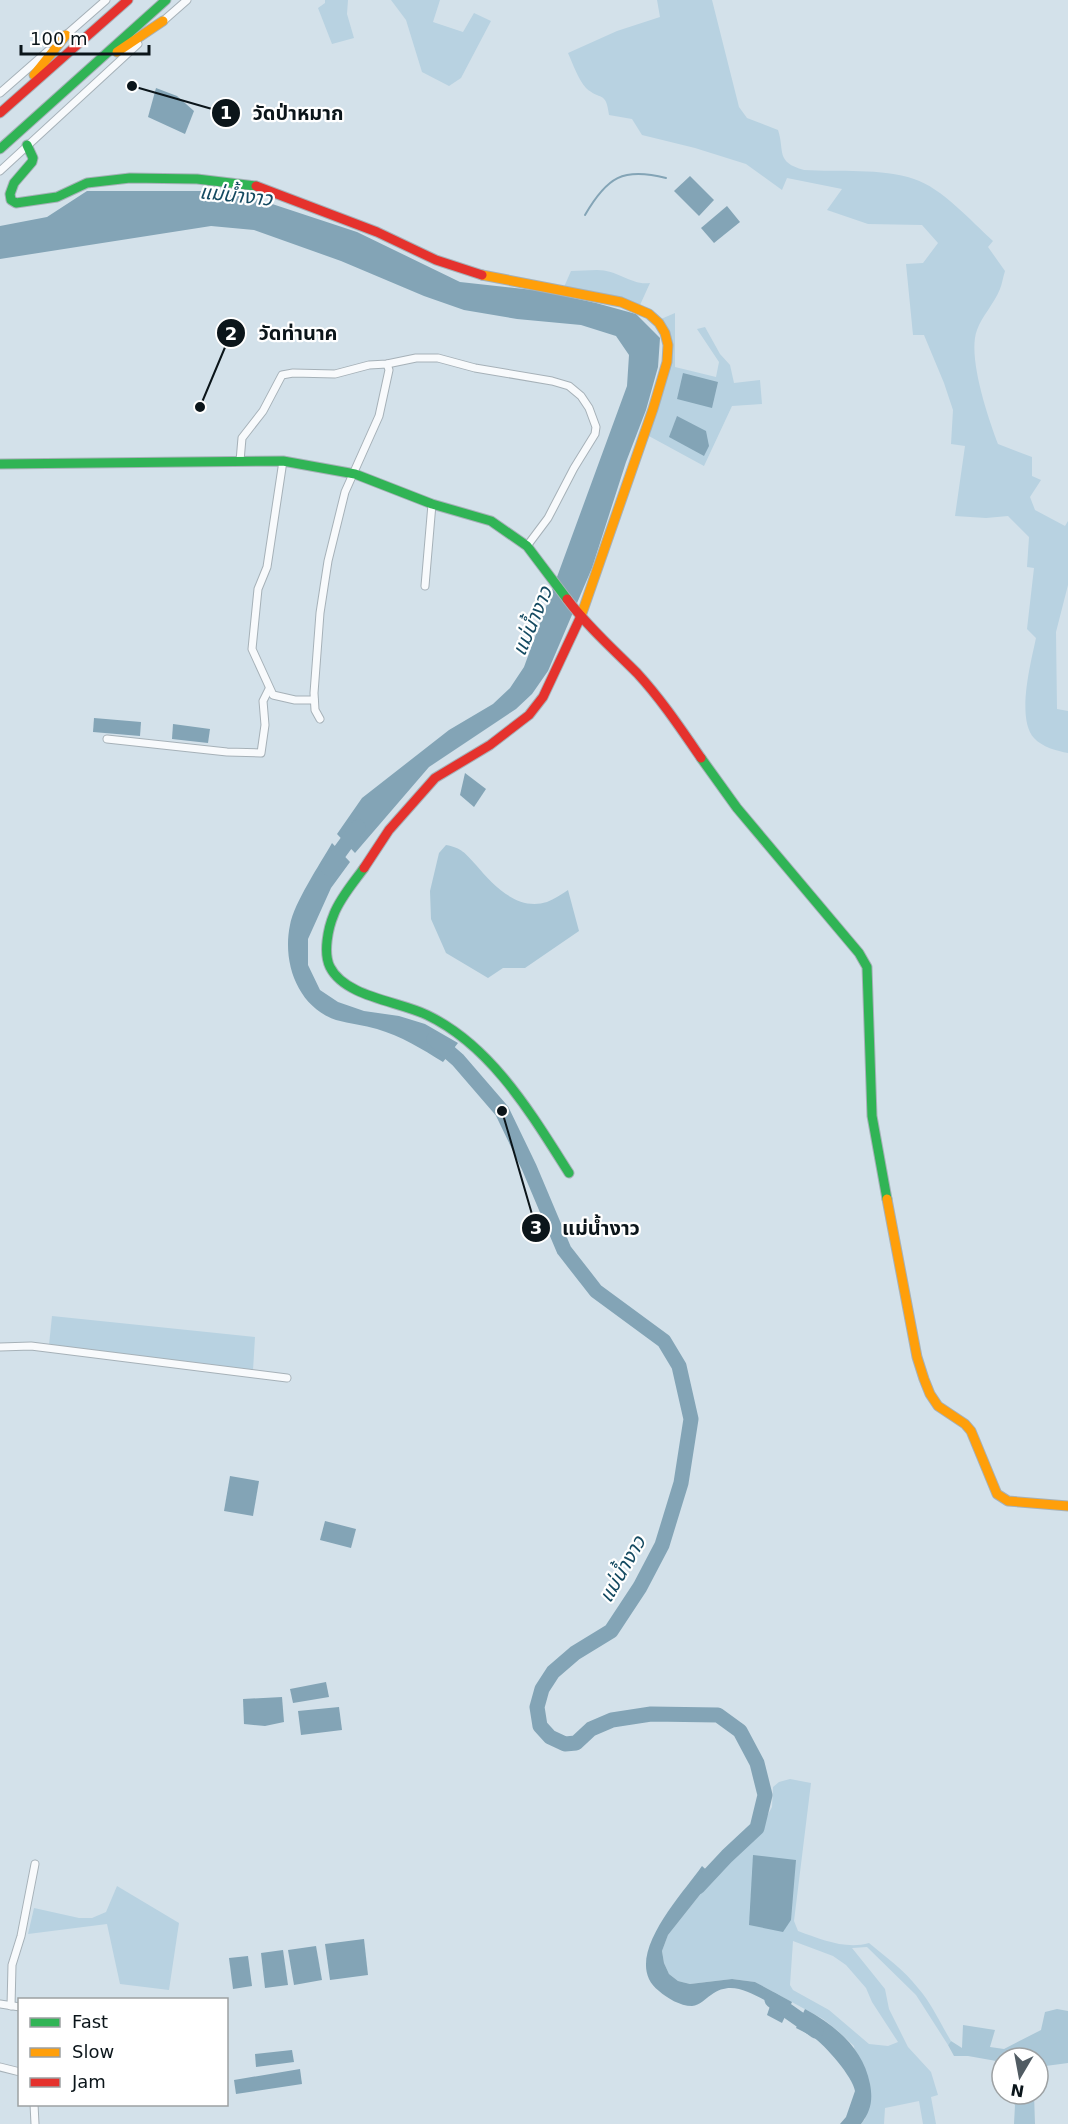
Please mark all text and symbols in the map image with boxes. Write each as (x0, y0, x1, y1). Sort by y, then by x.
scale bar (21, 18, 148, 56)
text: 100 m (30, 28, 88, 49)
callout: วัดป่าหมาก (211, 94, 356, 132)
text: วัดป่าหมาก (253, 101, 343, 125)
text: 1 (220, 102, 232, 123)
water label: แม่น้ำงาว (199, 177, 275, 211)
callout: วัดท่านาค (216, 314, 349, 352)
text: วัดท่านาค (258, 321, 338, 345)
text: 2 (225, 323, 237, 344)
water label: แม่น้ำงาว (505, 581, 558, 659)
callout: แม่น้ำงาว (521, 1209, 652, 1247)
text: แม่น้ำงาว (562, 1214, 640, 1240)
text: 3 (530, 1217, 542, 1238)
water label: แม่น้ำงาว (592, 1530, 651, 1606)
legend (18, 1998, 228, 2106)
text: Fast (72, 2011, 108, 2032)
text: Slow (72, 2041, 114, 2062)
north arrow (990, 2046, 1050, 2106)
text: Jam (71, 2071, 106, 2092)
text: N (1009, 2080, 1026, 2101)

